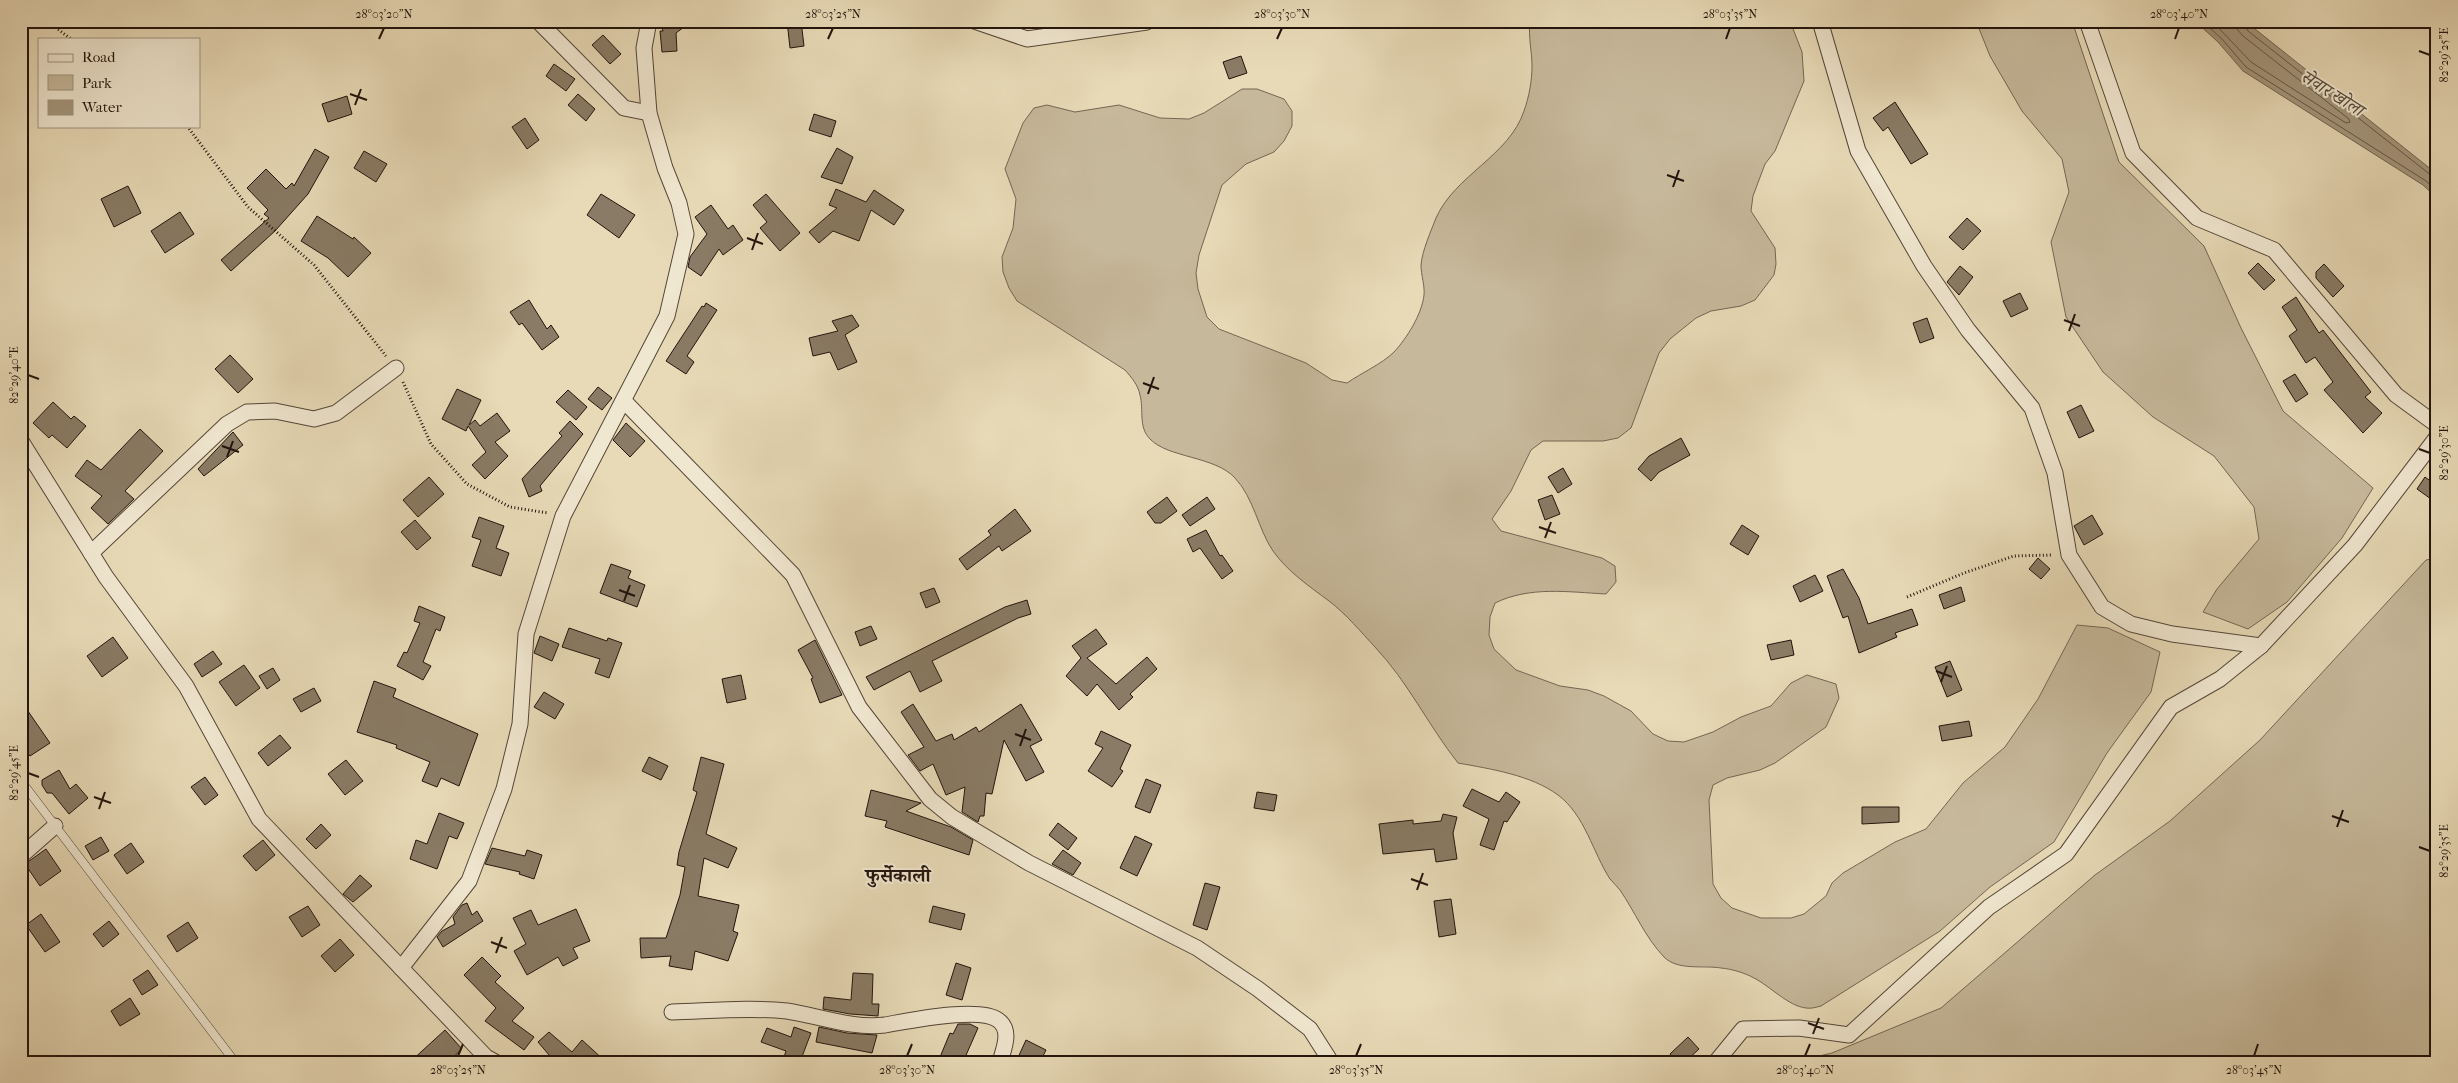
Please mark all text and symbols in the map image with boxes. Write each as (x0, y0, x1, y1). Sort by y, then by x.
text: 28°03'20"N (355, 7, 413, 21)
text: 28°03'25"N (805, 7, 861, 21)
text: 28°03'30"N (1254, 7, 1310, 21)
text: 28°03'35"N (1703, 7, 1757, 21)
text: 28°03'40"N (2150, 7, 2208, 21)
text: 82°29'25"E (2437, 28, 2451, 82)
legend (38, 38, 200, 128)
text: Road (82, 48, 116, 66)
water label: सेवार खोला (2297, 66, 2370, 123)
text: Park (82, 74, 112, 92)
text: Water (81, 98, 122, 116)
text: 82°29'40"E (7, 346, 21, 404)
text: 82°29'30"E (2437, 425, 2451, 481)
text: 82°29'45"E (7, 745, 21, 801)
text: 82°29'35"E (2437, 824, 2451, 878)
district label: फुर्सेकाली (863, 865, 933, 888)
text: 28°03'25"N (430, 1063, 486, 1077)
text: 28°03'30"N (879, 1063, 935, 1077)
text: 28°03'35"N (1329, 1063, 1383, 1077)
text: 28°03'40"N (1776, 1063, 1834, 1077)
text: 28°03'45"N (2226, 1063, 2282, 1077)

